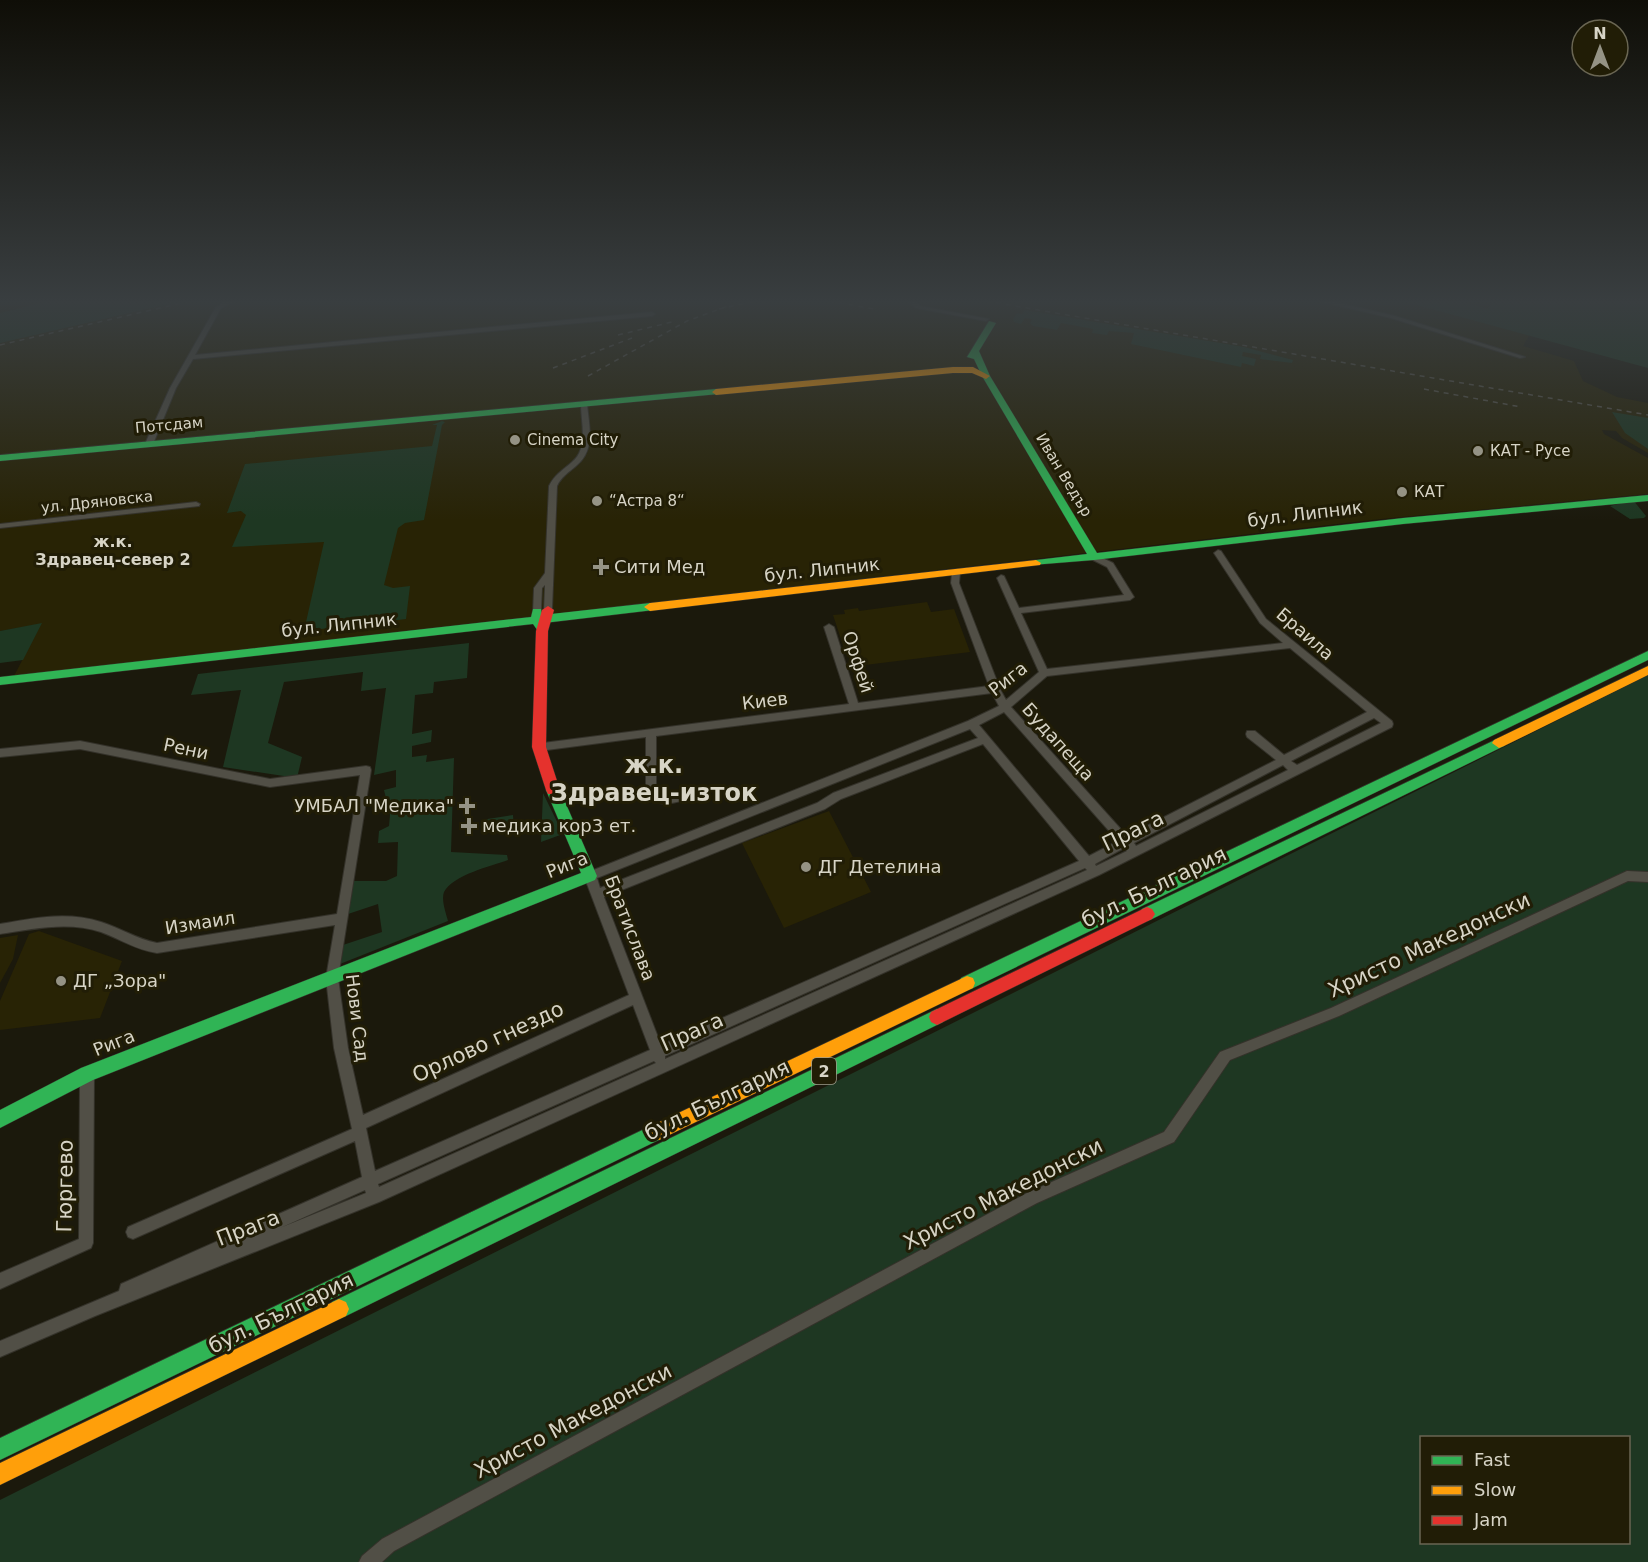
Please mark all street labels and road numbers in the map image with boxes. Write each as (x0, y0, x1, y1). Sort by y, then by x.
street label: Потсдам (134, 413, 204, 437)
street label: Иван Ведър (1032, 430, 1096, 520)
street label: ул. Дряновска (40, 487, 154, 517)
street label: бул. Липник (1246, 496, 1364, 531)
street label: бул. Липник (763, 553, 881, 586)
street label: Браила (1272, 603, 1338, 664)
street label: бул. Липник (280, 608, 398, 641)
street label: Орфей (839, 628, 878, 695)
street label: Рига (984, 657, 1031, 700)
street label: Киев (741, 687, 789, 714)
street label: Будапеща (1018, 698, 1099, 785)
street label: Рени (162, 734, 210, 764)
street label: Прага (1098, 806, 1168, 856)
street label: бул. България (1078, 842, 1230, 932)
street label: Рига (543, 847, 591, 882)
street label: Братислава (601, 872, 660, 983)
street label: Христо Македонски (1324, 888, 1534, 1002)
street label: Измаил (163, 907, 237, 938)
street label: Нови Сад (342, 973, 373, 1063)
street label: Орлово гнездо (408, 996, 568, 1088)
street label: Прага (657, 1008, 727, 1056)
street label: Рига (90, 1025, 138, 1060)
street label: бул. България (641, 1055, 793, 1145)
road number: 2 (812, 1058, 836, 1084)
street label: Христо Македонски (899, 1133, 1107, 1255)
street label: Гюргево (52, 1139, 78, 1233)
street label: Прага (213, 1205, 283, 1251)
street label: бул. България (205, 1268, 357, 1358)
street label: Христо Македонски (470, 1359, 676, 1483)

